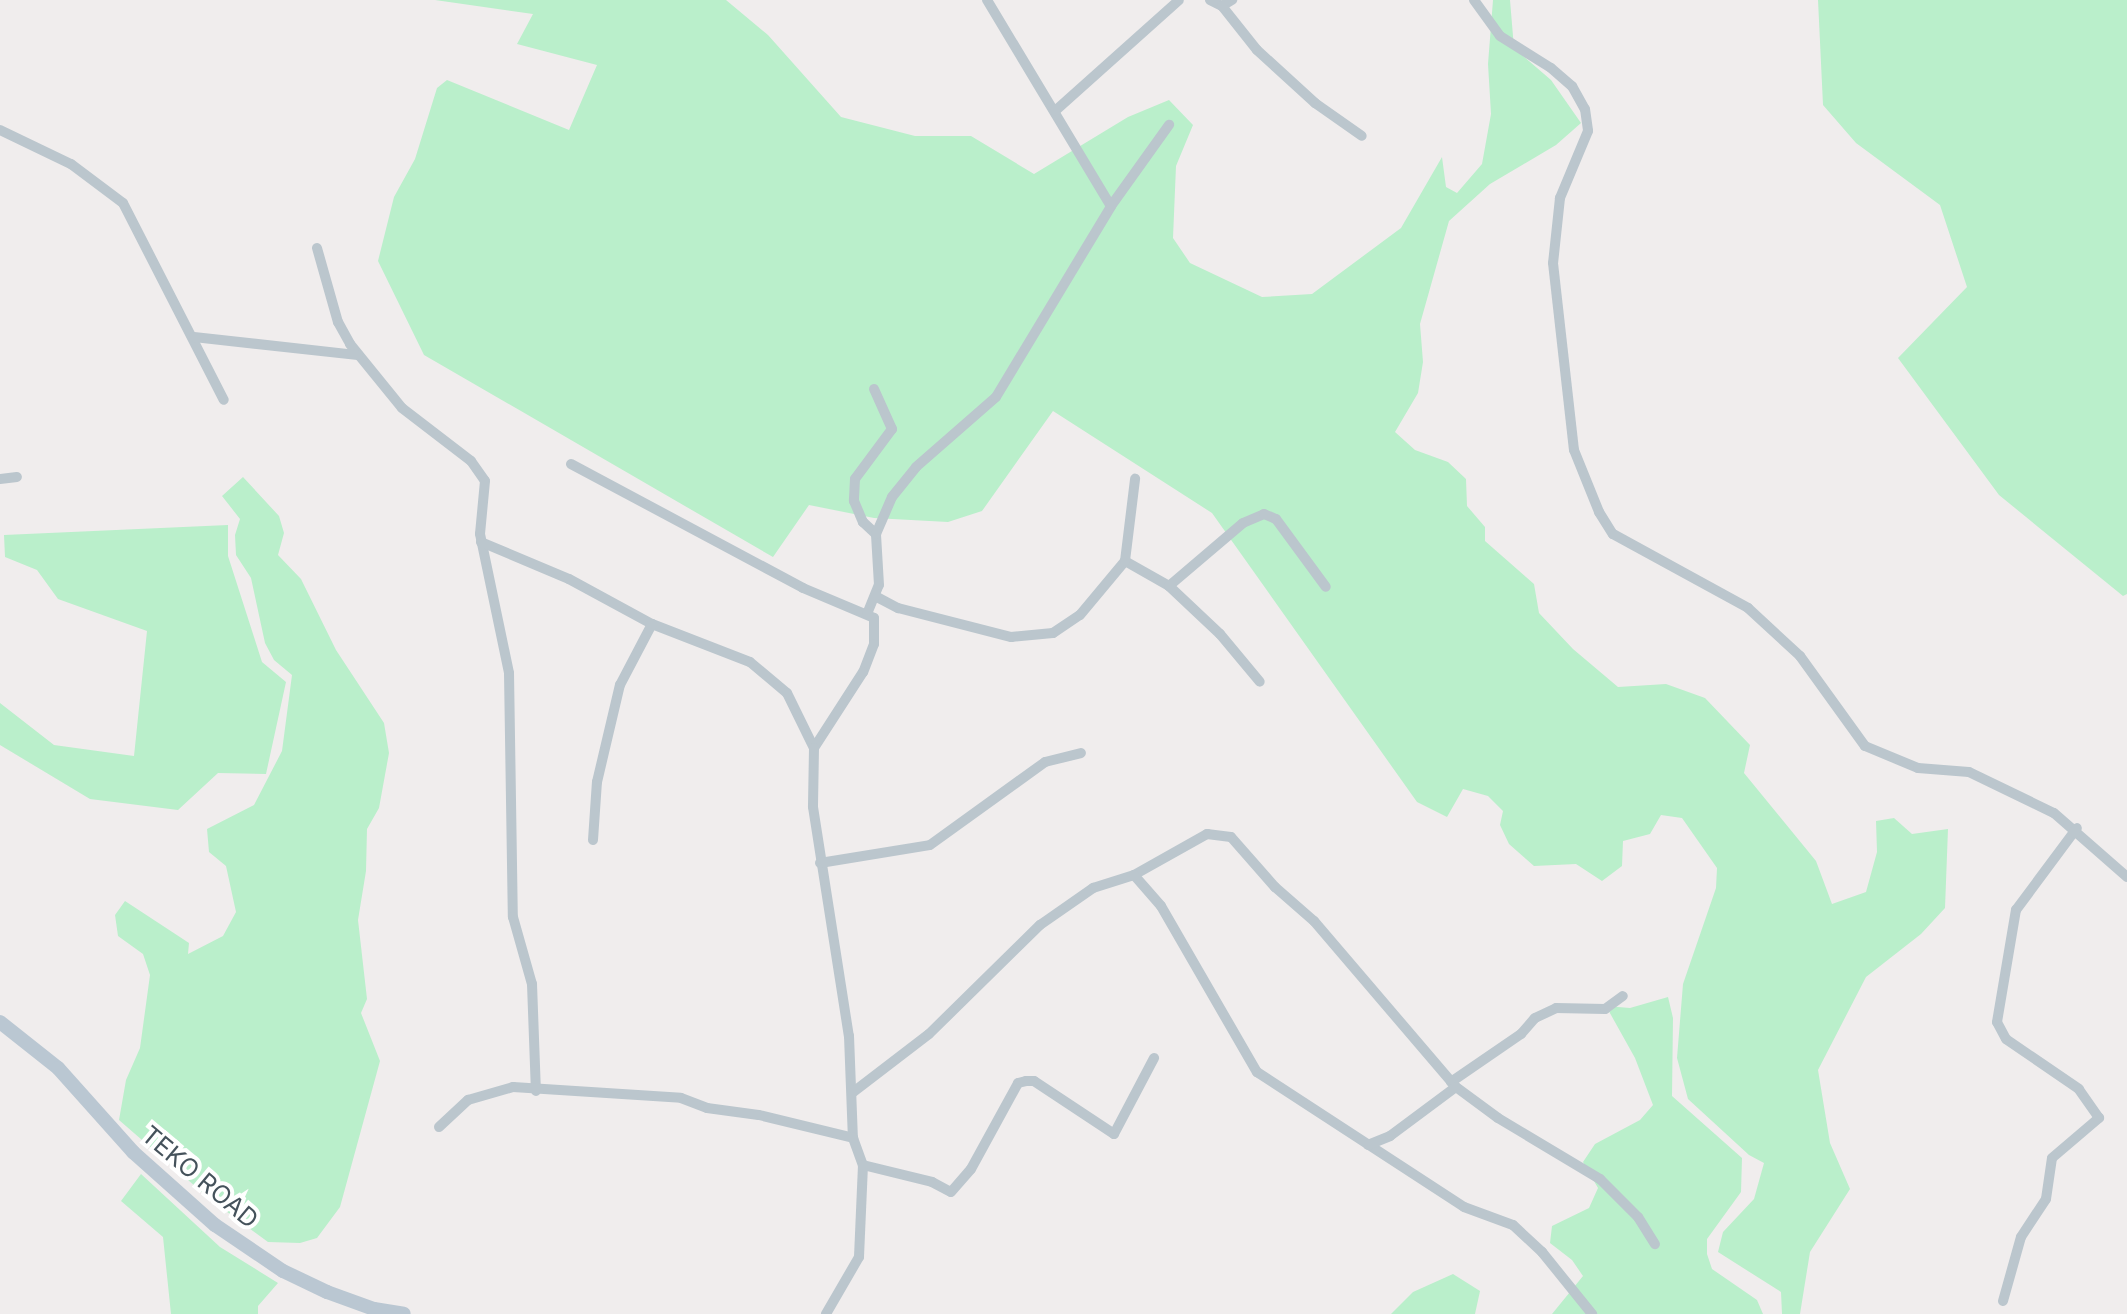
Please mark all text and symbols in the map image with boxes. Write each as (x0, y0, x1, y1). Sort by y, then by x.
street label: TEKO ROAD (136, 1120, 264, 1234)

